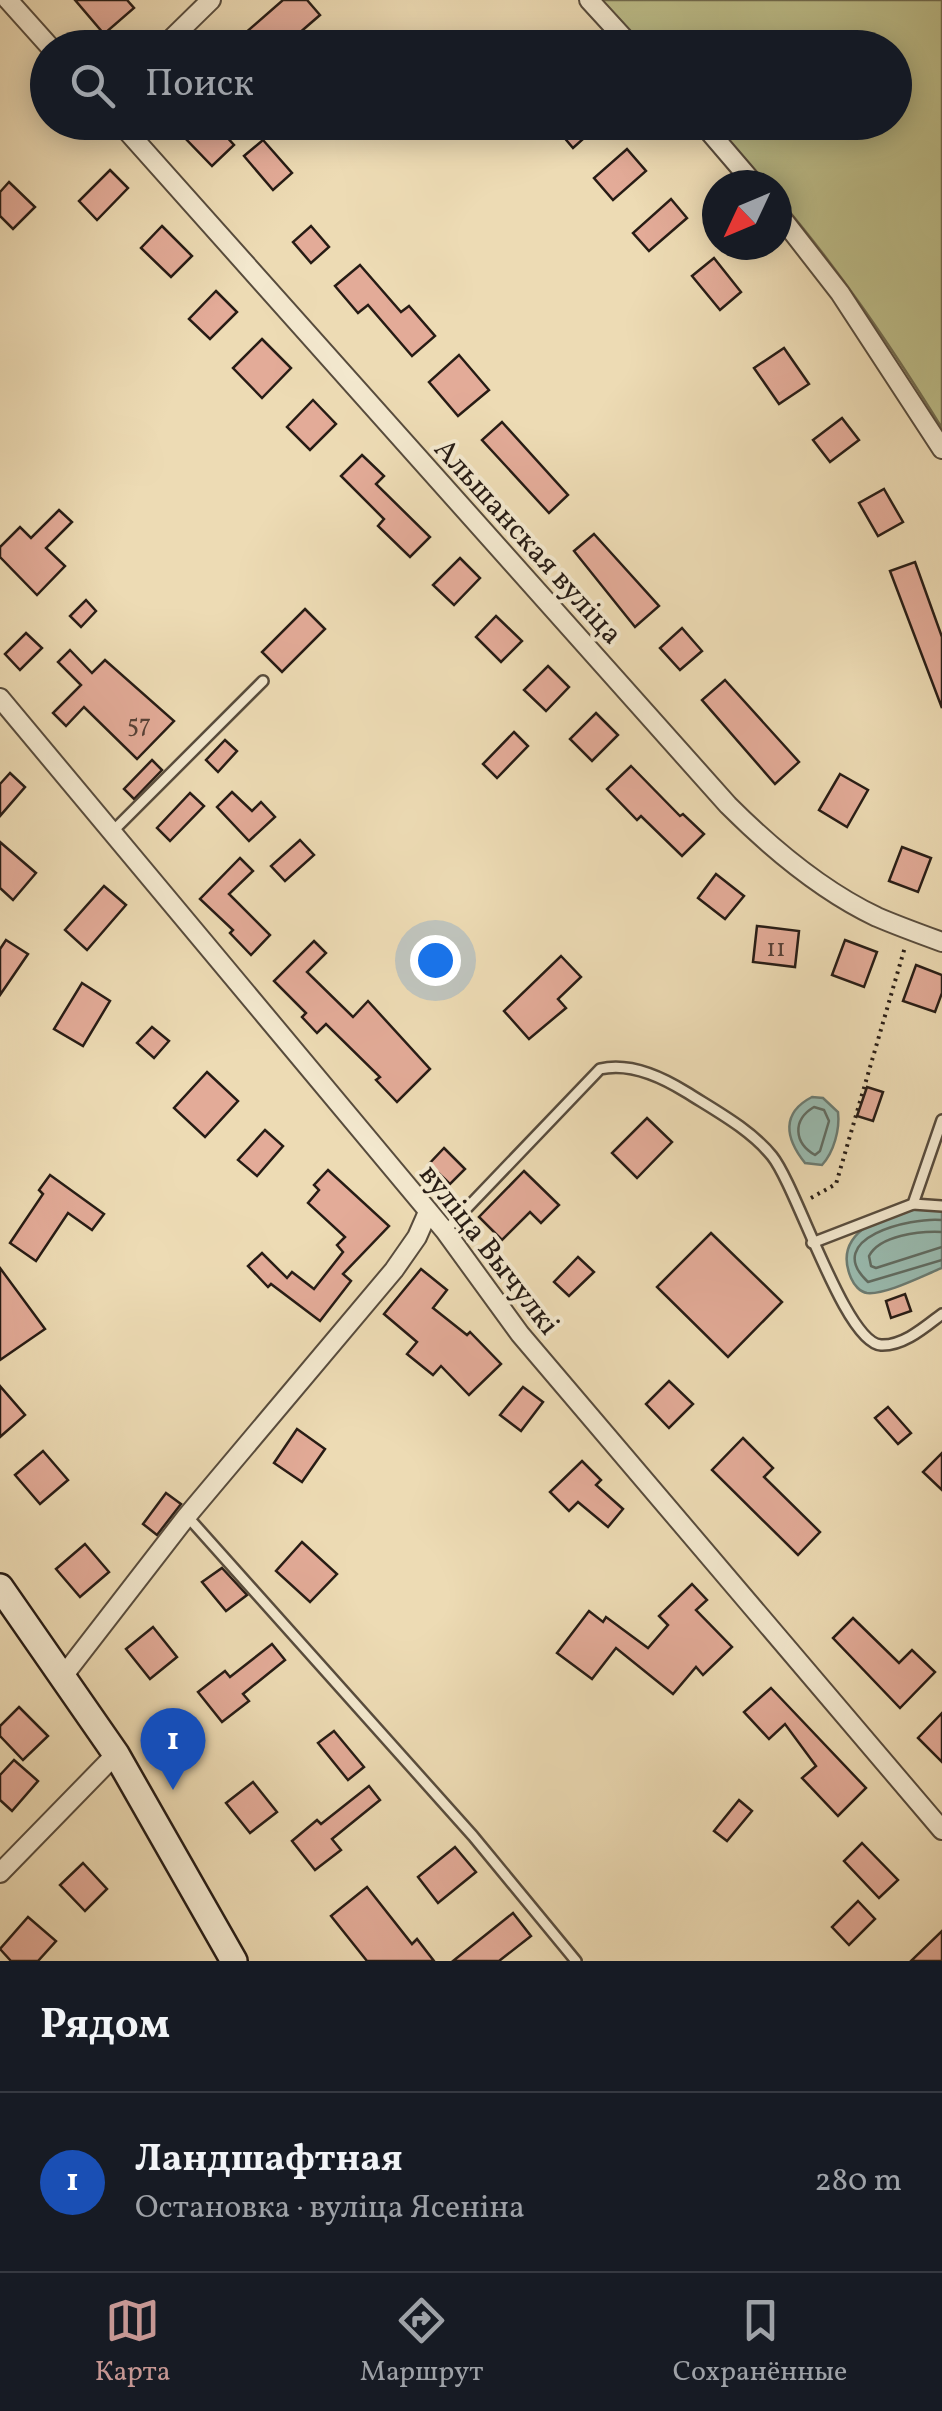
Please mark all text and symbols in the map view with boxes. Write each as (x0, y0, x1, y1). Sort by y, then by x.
search box (30, 30, 912, 140)
icon: search (65, 58, 120, 113)
text: Поиск (145, 59, 254, 112)
north arrow (702, 170, 792, 260)
street label: Альшанская вуліца (423, 430, 632, 655)
house number: 57 (127, 708, 151, 743)
house number: 11 (766, 932, 786, 967)
your location (410, 935, 461, 986)
street label: вуліца Вычулкі (408, 1156, 569, 1345)
pin: 1 (140, 1708, 206, 1790)
text: Рядом (40, 1997, 170, 2056)
text: Ландшафтная (135, 2134, 403, 2187)
text: 1 (66, 2160, 79, 2204)
text: 280 m (815, 2160, 902, 2204)
text: Остановка · вуліца Ясеніна (135, 2187, 525, 2231)
tab: Карта (95, 2293, 171, 2392)
tab: Маршрут (360, 2293, 483, 2392)
tab: Сохранённые (673, 2293, 847, 2392)

